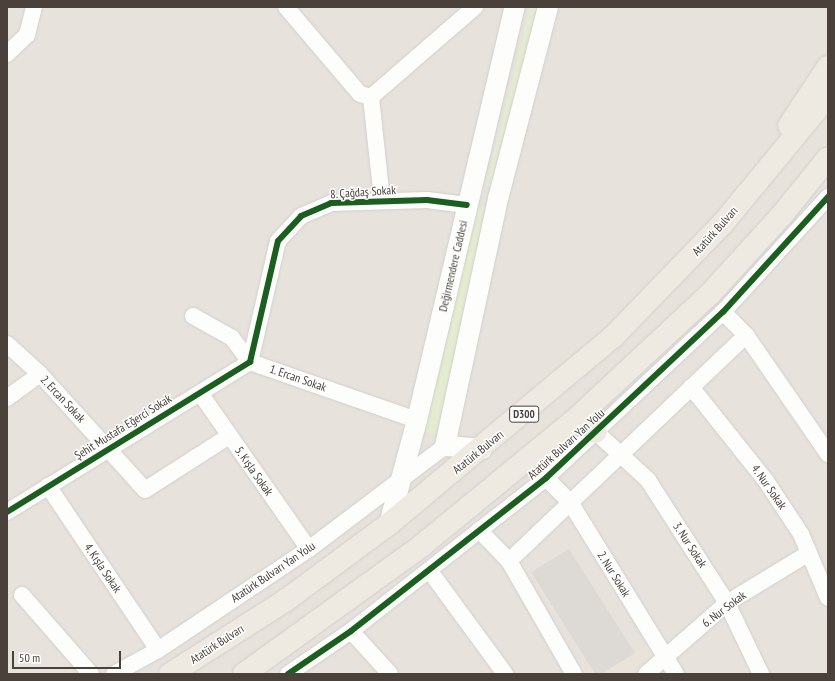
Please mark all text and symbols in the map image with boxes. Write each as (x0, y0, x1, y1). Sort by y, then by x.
street label: 8. Çağdaş Sokak (329, 183, 397, 201)
street label: Atatürk Bulvarı (689, 203, 741, 259)
street label: Değirmendere Caddesi (435, 219, 471, 313)
street label: 1. Ercan Sokak (267, 361, 329, 395)
street label: 2. Ercan Sokak (37, 372, 89, 426)
street label: Şehit Mustafa Eğerci Sokak (72, 391, 174, 463)
road number: D300 (509, 405, 539, 423)
street label: Atatürk Bulvarı Yan Yolu (524, 405, 608, 483)
street label: Atatürk Bulvarı (450, 427, 506, 477)
street label: 5. Kışla Sokak (232, 443, 276, 499)
street label: 4. Nur Sokak (748, 462, 790, 512)
street label: 3. Nur Sokak (670, 519, 710, 571)
street label: Atatürk Bulvarı Yan Yolu (228, 538, 318, 606)
street label: 4. Kışla Sokak (81, 540, 125, 596)
street label: 2. Nur Sokak (594, 548, 634, 600)
street label: 6. Nur Sokak (699, 588, 749, 630)
street label: Atatürk Bulvarı (187, 621, 247, 667)
scale bar (14, 643, 123, 669)
text: 50 m (19, 650, 40, 665)

